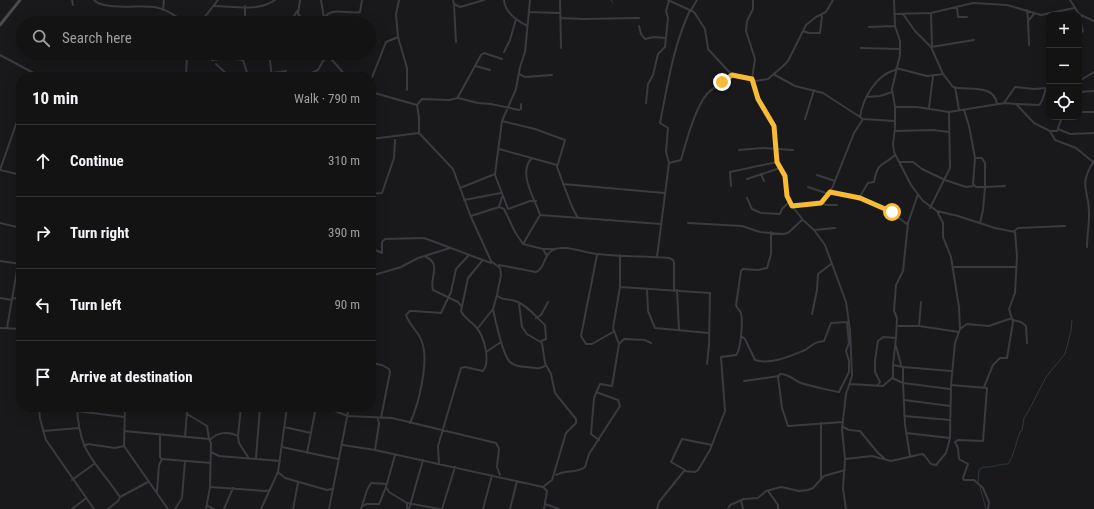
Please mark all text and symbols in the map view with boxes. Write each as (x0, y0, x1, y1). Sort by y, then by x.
map controls (1046, 12, 1082, 120)
button: + (1046, 12, 1082, 48)
search box (16, 16, 376, 60)
icon: search (30, 27, 52, 49)
text: Search here (62, 29, 132, 47)
button: − (1046, 48, 1082, 84)
route end (713, 73, 731, 91)
button: locate (1046, 84, 1082, 120)
text: 10 min (32, 88, 78, 108)
text: Walk · 790 m (294, 91, 360, 106)
icon: ahead (32, 150, 54, 172)
text: Continue (70, 152, 124, 170)
text: 310 m (328, 153, 360, 168)
route start (883, 203, 901, 221)
icon: right (32, 222, 54, 244)
text: Turn right (70, 224, 129, 242)
text: 390 m (328, 225, 360, 240)
icon: left (32, 294, 54, 316)
text: Turn left (70, 296, 121, 314)
text: 90 m (334, 297, 360, 312)
icon: arrive (32, 366, 54, 388)
text: Arrive at destination (70, 368, 193, 386)

